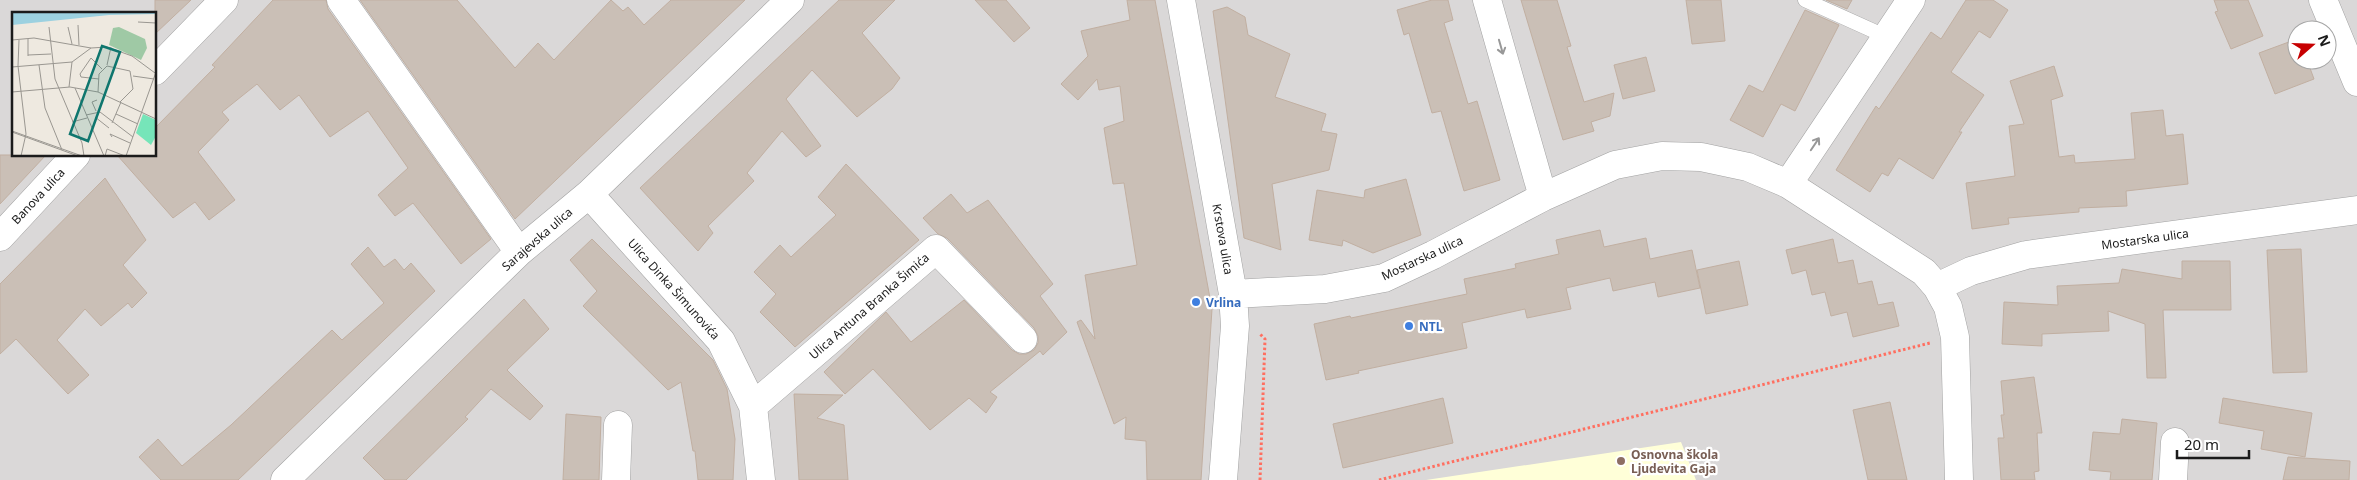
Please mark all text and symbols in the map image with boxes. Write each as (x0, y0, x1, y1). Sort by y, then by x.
inset map (12, 12, 156, 156)
north arrow (2287, 20, 2337, 70)
text: N (2314, 32, 2336, 49)
one-way arrow (1496, 39, 1506, 55)
one-way arrow (1810, 137, 1820, 151)
street label: Banova ulica (8, 164, 68, 228)
street label: Krstova ulica (1208, 202, 1238, 276)
street label: Sarajevska ulica (498, 204, 576, 274)
street label: Mostarska ulica (2100, 224, 2190, 254)
street label: Mostarska ulica (1379, 232, 1465, 284)
street label: Ulica Dinka Šimunovića (624, 235, 724, 343)
street label: Ulica Antuna Branka Šimića (805, 249, 933, 363)
place label: Vrlina (1206, 294, 1241, 311)
marker: Vrlina (1190, 296, 1202, 308)
place label: NTL (1419, 318, 1443, 335)
marker: NTL (1403, 320, 1415, 332)
scale bar (2177, 428, 2250, 460)
text: 20 m (2184, 434, 2219, 454)
place label: Osnovna škola Ljudevita Gaja (1631, 446, 1718, 477)
marker: Osnovna škola Ljudevita Gaja (1615, 455, 1627, 467)

